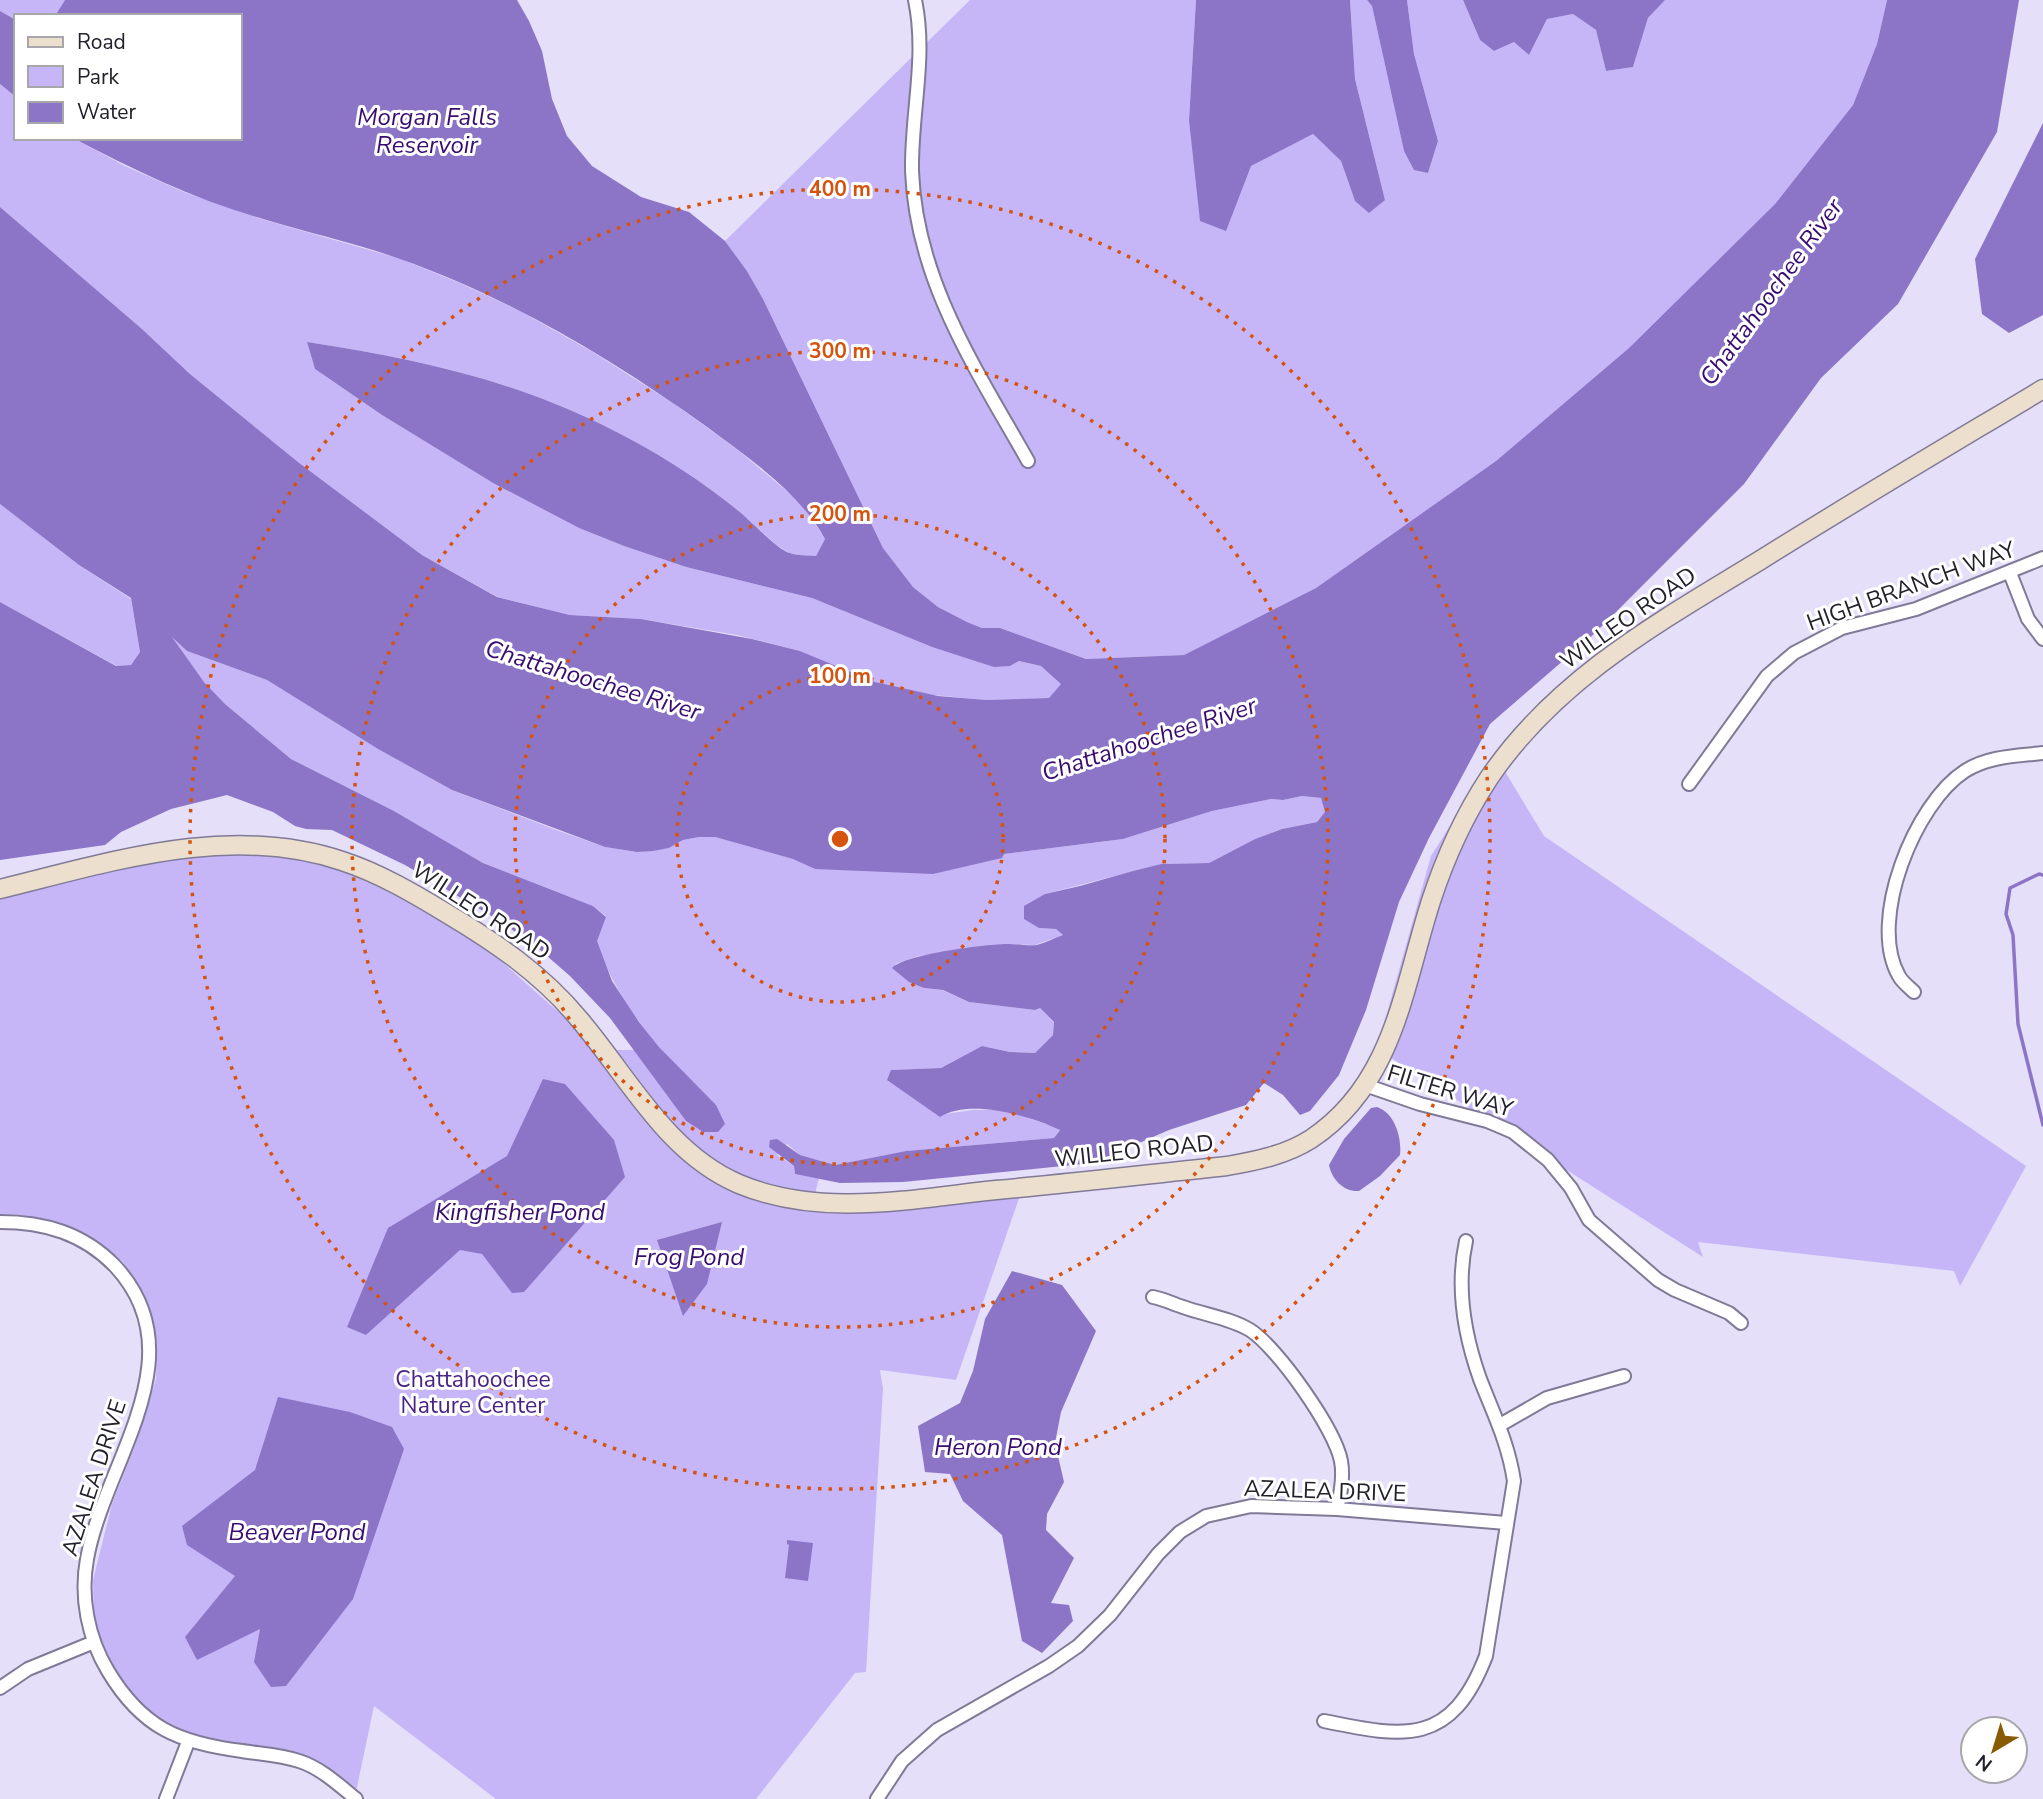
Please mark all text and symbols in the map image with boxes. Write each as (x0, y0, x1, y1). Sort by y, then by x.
legend (14, 14, 242, 140)
text: Road (77, 28, 126, 56)
text: Park (77, 63, 119, 91)
text: Water (77, 98, 136, 126)
water label: Morgan Falls Reservoir (357, 101, 497, 161)
text: 400 m (809, 175, 871, 203)
water label: Chattahoochee River (1692, 191, 1850, 392)
text: 300 m (809, 337, 871, 365)
text: 200 m (809, 500, 871, 528)
street label: HIGH BRANCH WAY (1802, 534, 2020, 638)
street label: WILLEO ROAD (1554, 560, 1702, 676)
water label: Chattahoochee River (481, 632, 706, 728)
text: 100 m (809, 662, 871, 690)
water label: Chattahoochee River (1038, 689, 1262, 789)
centre of rings (828, 827, 852, 851)
street label: WILLEO ROAD (406, 855, 556, 967)
street label: FILTER WAY (1383, 1057, 1517, 1125)
street label: WILLEO ROAD (1053, 1127, 1215, 1175)
water label: Kingfisher Pond (435, 1196, 605, 1228)
water label: Frog Pond (634, 1241, 744, 1273)
park label: Chattahoochee Nature Center (395, 1364, 551, 1421)
street label: AZALEA DRIVE (54, 1396, 134, 1560)
water label: Heron Pond (934, 1431, 1062, 1463)
street label: AZALEA DRIVE (1243, 1473, 1407, 1509)
water label: Beaver Pond (229, 1516, 365, 1548)
north arrow (1959, 1715, 2029, 1785)
text: N (1971, 1748, 1998, 1777)

